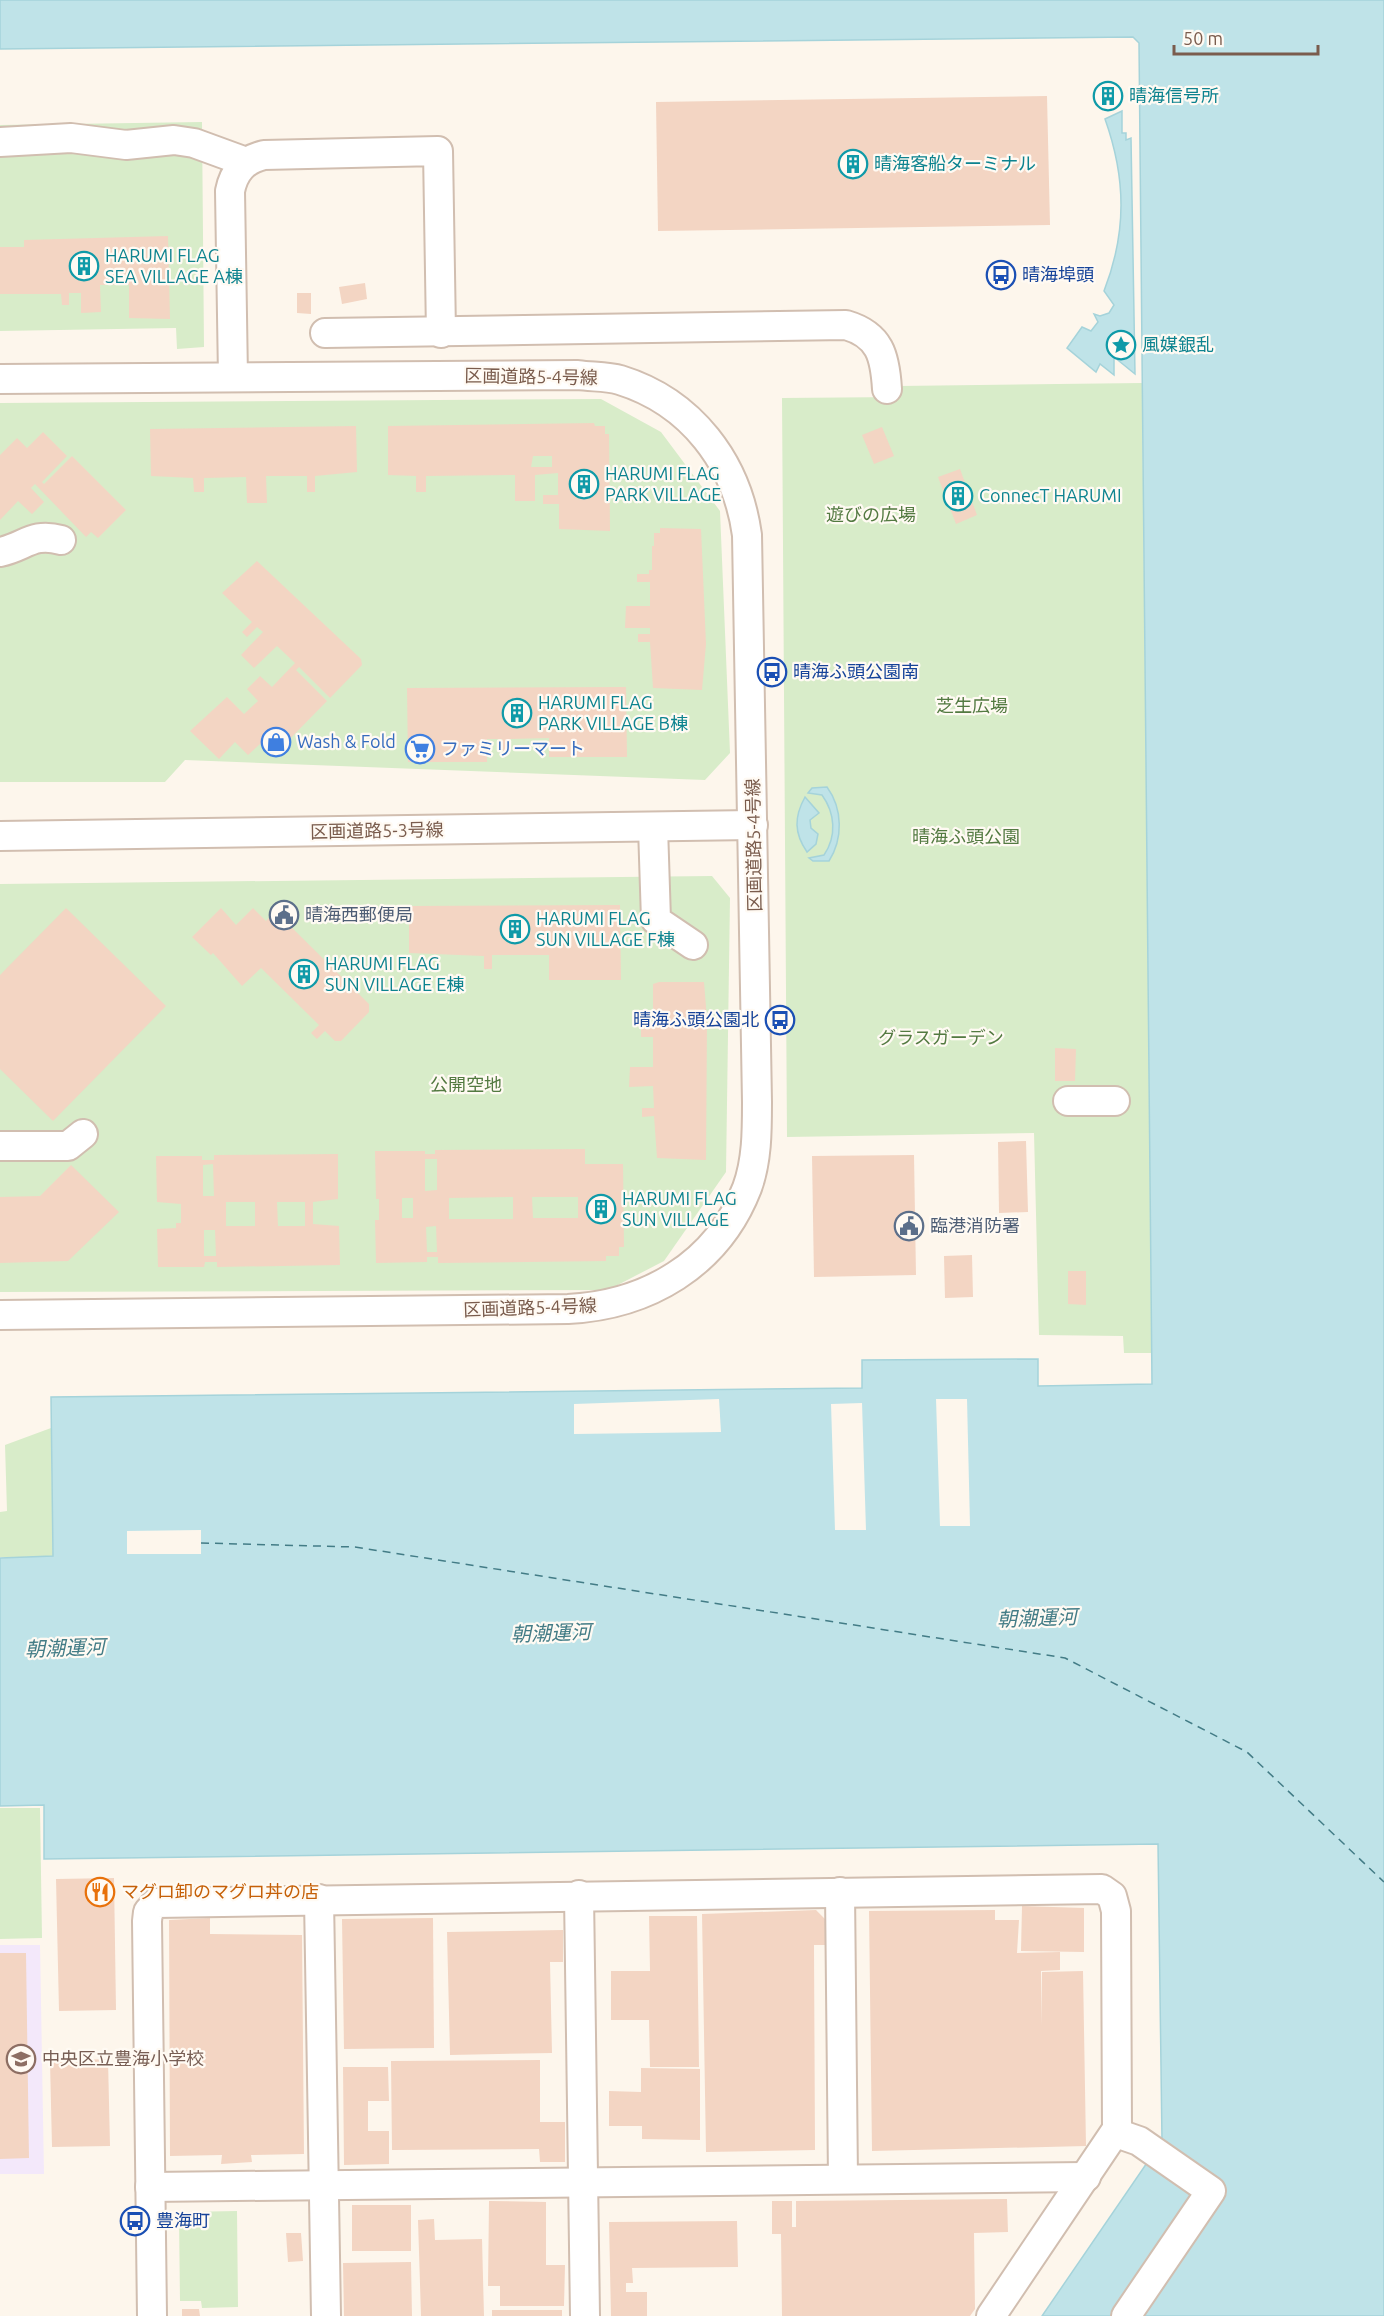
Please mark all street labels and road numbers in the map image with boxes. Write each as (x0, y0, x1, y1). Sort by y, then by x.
street label: 区画道路5-4号線 (464, 365, 598, 387)
street label: 区画道路5-4号線 (742, 778, 764, 912)
street label: 区画道路5-3号線 (310, 819, 444, 841)
street label: 区画道路5-4号線 (463, 1295, 597, 1319)

